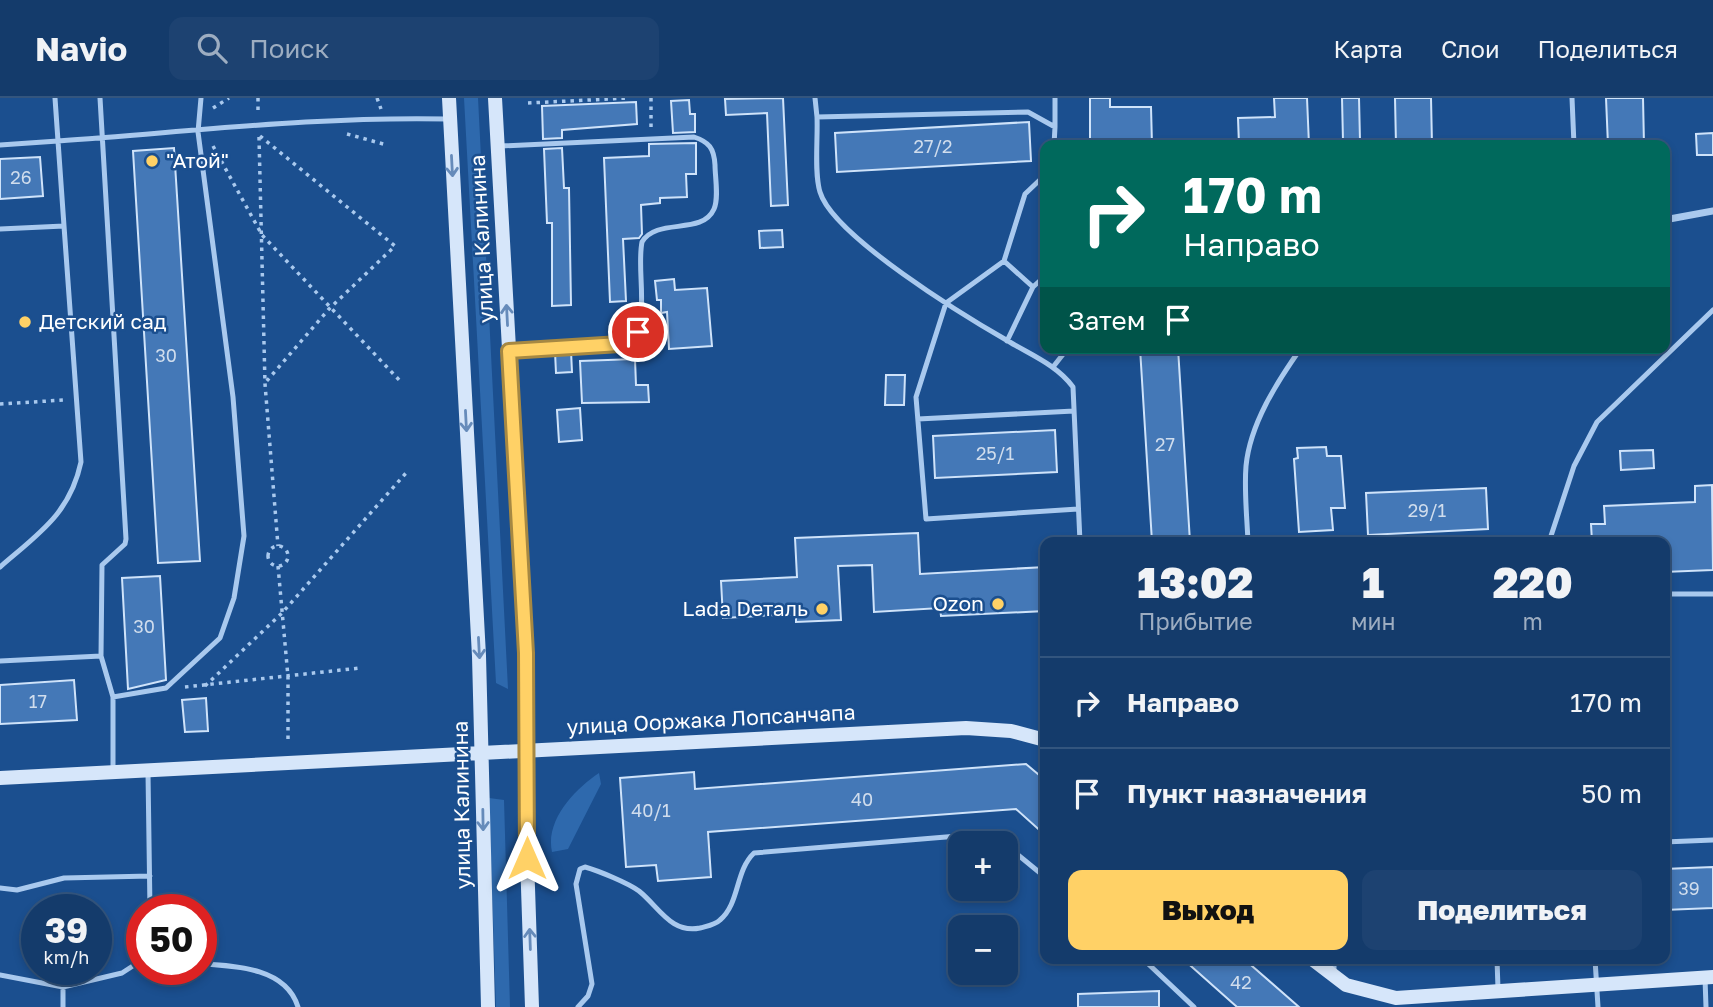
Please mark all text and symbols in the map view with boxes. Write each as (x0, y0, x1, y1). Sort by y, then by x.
search box (169, 17, 659, 80)
text: Navio (35, 29, 127, 68)
icon: search (193, 29, 231, 67)
text: Поиск (249, 33, 329, 64)
text: Карта (1333, 34, 1403, 63)
text: Слои (1441, 34, 1500, 63)
text: Поделиться (1538, 34, 1678, 63)
house number: 27/2 (913, 135, 953, 157)
place label: "Атой" (166, 147, 229, 173)
marker: "Атой" (144, 153, 160, 169)
one-way arrow (446, 154, 459, 177)
street label: улица Калинина (464, 154, 498, 324)
text: 170 m (1183, 165, 1322, 224)
house number: 26 (10, 166, 32, 188)
icon: right (1068, 168, 1159, 259)
text: Направо (1183, 225, 1320, 263)
icon: arrive (1159, 301, 1197, 339)
pin (608, 302, 668, 362)
one-way arrow (500, 305, 513, 327)
text: Затем (1068, 305, 1145, 336)
place label: Детский сад (39, 308, 167, 334)
icon: arrive (619, 313, 657, 351)
marker: Детский сад (17, 314, 33, 330)
house number: 30 (155, 344, 177, 366)
one-way arrow (460, 410, 473, 433)
house number: 27 (1155, 433, 1175, 455)
house number: 25/1 (976, 442, 1014, 464)
house number: 29/1 (1408, 499, 1447, 521)
text: 13:02 (1137, 557, 1254, 607)
text: 1 (1362, 557, 1384, 607)
text: 220 (1493, 557, 1573, 607)
place label: Ozon (932, 590, 984, 616)
place label: Lada Dеталь (682, 595, 808, 621)
marker: Ozon (990, 596, 1006, 612)
marker: Lada Dеталь (814, 601, 830, 617)
text: Прибытие (1138, 607, 1253, 635)
text: мин (1351, 607, 1396, 635)
text: m (1523, 607, 1543, 635)
house number: 30 (133, 615, 155, 637)
one-way arrow (472, 637, 485, 660)
icon: right (1068, 684, 1106, 722)
text: Направо (1127, 687, 1239, 718)
text: 170 m (1570, 687, 1642, 718)
house number: 17 (29, 690, 47, 712)
street label: улица Ооржака Лопсанчапа (566, 698, 856, 740)
street label: улица Калинина (447, 721, 475, 889)
icon: arrive (1068, 775, 1106, 813)
text: Пункт назначения (1127, 778, 1367, 809)
text: 50 m (1581, 778, 1642, 809)
house number: 40 (851, 788, 873, 810)
house number: 40/1 (631, 799, 671, 821)
one-way arrow (476, 809, 490, 832)
position arrow (490, 821, 564, 895)
map controls (948, 831, 1018, 985)
button: + (948, 831, 1018, 901)
button: Выход (1068, 870, 1348, 950)
button: Поделиться (1362, 870, 1642, 950)
house number: 39 (1678, 877, 1700, 899)
speed limit sign: 50 (126, 894, 217, 985)
text: 39 (45, 909, 88, 951)
button: − (948, 915, 1018, 985)
one-way arrow (523, 928, 537, 951)
text: km/h (44, 946, 89, 968)
house number: 42 (1230, 971, 1252, 993)

